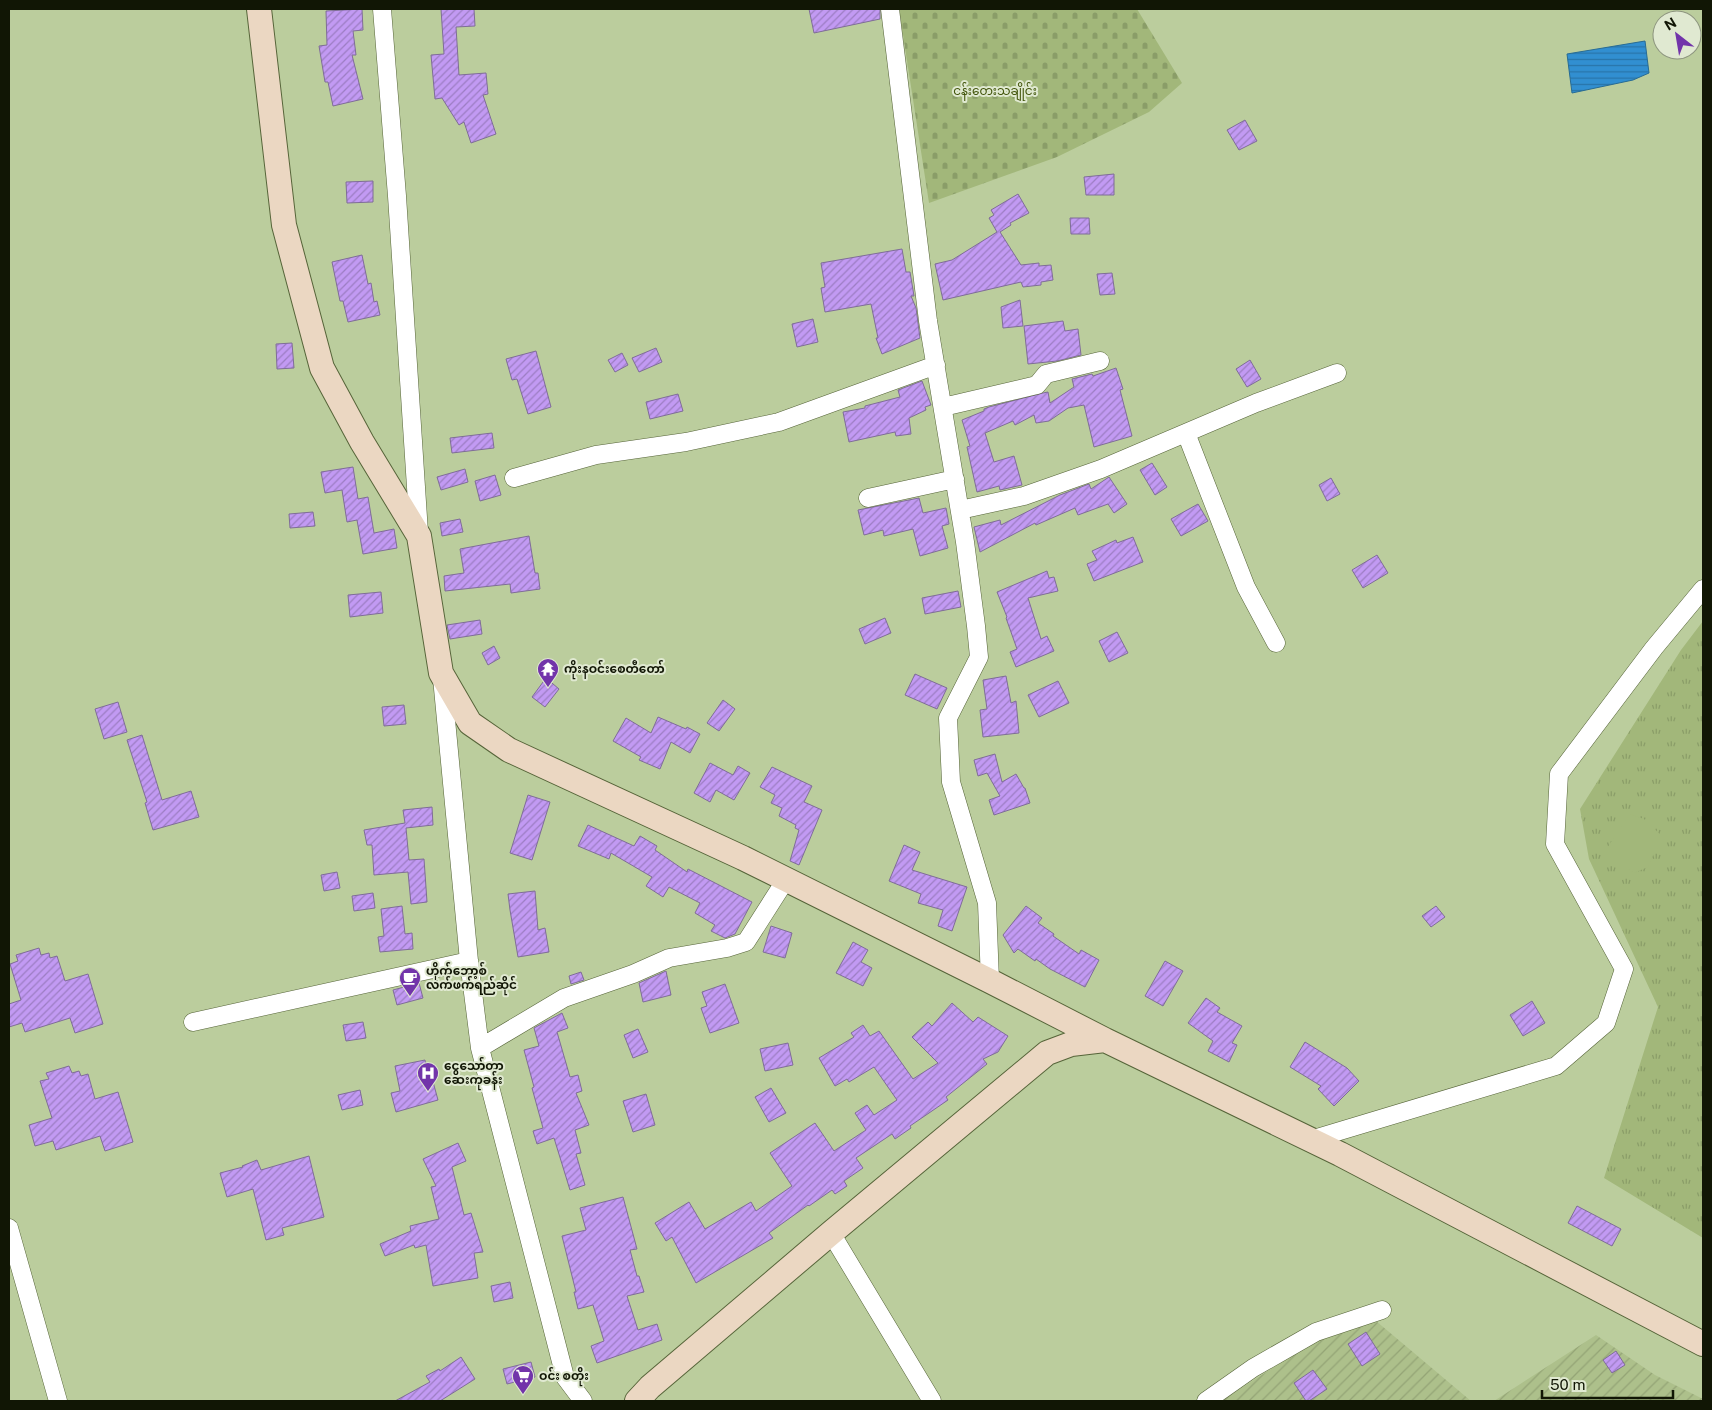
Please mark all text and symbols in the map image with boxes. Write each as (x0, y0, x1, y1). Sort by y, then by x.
north arrow (1652, 10, 1702, 60)
text: N (1661, 14, 1679, 34)
park label: ငန်းတေးသချိုင်း (953, 82, 1037, 101)
temple icon: ကိုးနဝင်းစေတီတော် (536, 657, 560, 688)
place label: ကိုးနဝင်းစေတီတော် (564, 659, 665, 680)
place label: ဟိုက်ဘော့စ် လက်ဖက်ရည်ဆိုင် (426, 961, 517, 996)
cafe icon: ဟိုက်ဘော့စ် လက်ဖက်ရည်ဆိုင် (398, 966, 422, 997)
place label: ငွေသော်တာ ဆေးကုခန်း (444, 1056, 504, 1091)
hospital icon: ငွေသော်တာ ဆေးကုခန်း (416, 1061, 440, 1092)
supermarket icon: ဝင်း စတိုး (511, 1364, 535, 1395)
place label: ဝင်း စတိုး (539, 1366, 589, 1387)
scale bar (1542, 1368, 1673, 1400)
text: 50 m (1550, 1376, 1585, 1393)

